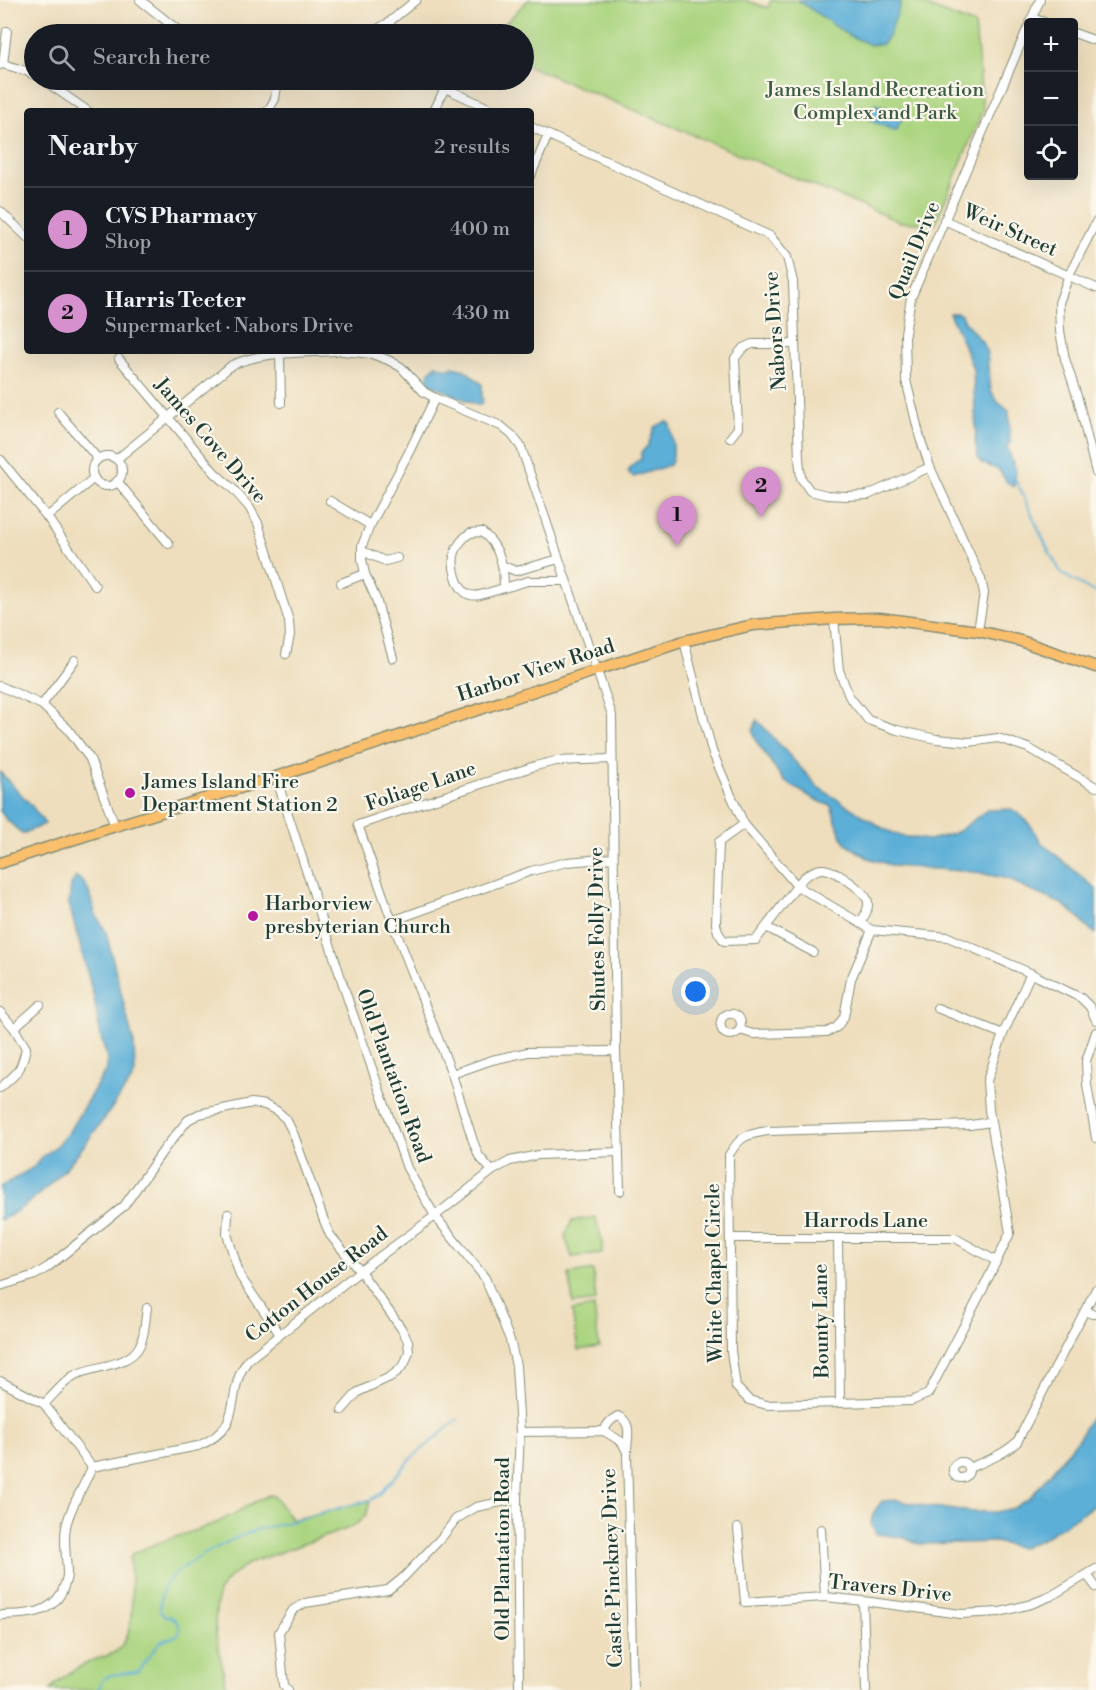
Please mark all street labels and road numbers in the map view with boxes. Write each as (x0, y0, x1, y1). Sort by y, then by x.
street label: Quail Drive (884, 198, 946, 304)
street label: Weir Street (958, 199, 1061, 263)
street label: Nabors Drive (759, 270, 793, 392)
street label: James Cove Drive (148, 372, 271, 509)
street label: Harbor View Road (454, 634, 619, 708)
street label: Foliage Lane (362, 756, 480, 818)
street label: Shutes Folly Drive (584, 847, 612, 1011)
street label: Old Plantation Road (350, 985, 436, 1167)
street label: White Chapel Circle (701, 1183, 729, 1364)
street label: Harrods Lane (804, 1209, 928, 1234)
street label: Cotton House Road (241, 1221, 394, 1348)
street label: Bounty Lane (808, 1263, 836, 1380)
street label: Old Plantation Road (491, 1457, 516, 1641)
street label: Castle Pinckney Drive (597, 1468, 629, 1668)
street label: Travers Drive (827, 1570, 953, 1608)

